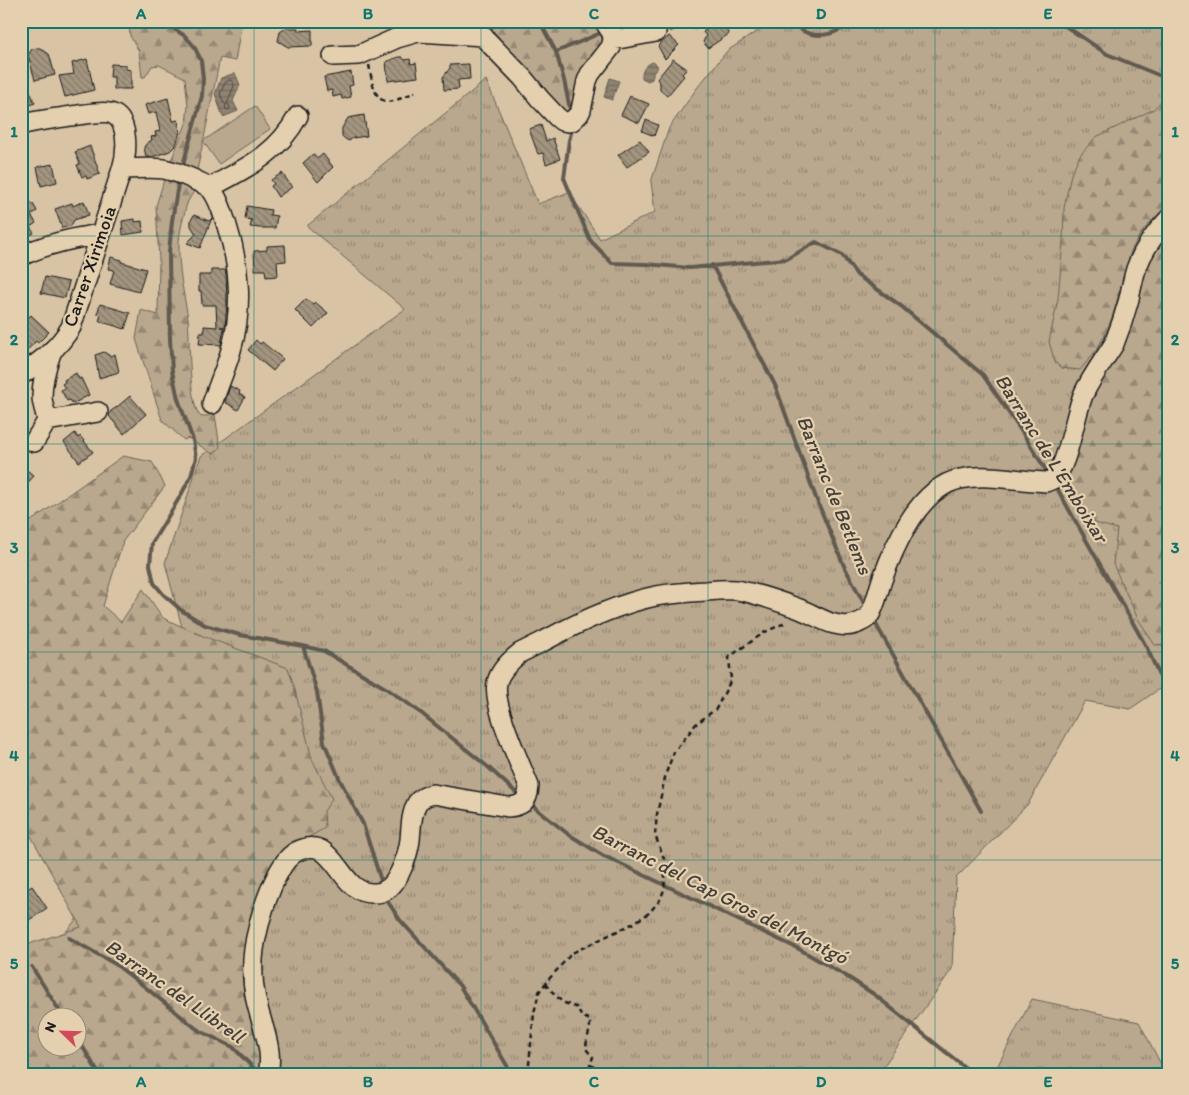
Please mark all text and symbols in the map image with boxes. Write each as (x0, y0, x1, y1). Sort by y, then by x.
text: A (135, 4, 147, 23)
text: B (363, 4, 374, 23)
text: C (589, 4, 600, 23)
text: D (816, 4, 827, 23)
text: E (1044, 4, 1053, 23)
text: 1 (10, 122, 18, 141)
text: 1 (1171, 122, 1179, 141)
street label: Carrer Xirimoia (58, 202, 121, 330)
text: 2 (10, 330, 19, 349)
text: 2 (1171, 330, 1180, 349)
water label: Barranc de L'Emboixar (990, 369, 1115, 548)
water label: Barranc de Betlems (792, 412, 878, 579)
text: 3 (10, 538, 19, 557)
text: 3 (1171, 538, 1180, 557)
text: 4 (9, 746, 19, 765)
text: 4 (1170, 746, 1180, 765)
water label: Barranc del Cap Gros del Montgó (588, 819, 853, 969)
water label: Barranc del Llibrell (101, 934, 250, 1049)
text: 5 (10, 954, 19, 973)
text: 5 (1171, 954, 1180, 973)
north arrow (38, 1008, 88, 1058)
text: N (41, 1019, 60, 1035)
text: A (135, 1072, 147, 1091)
text: B (363, 1072, 374, 1091)
text: C (589, 1072, 600, 1091)
text: D (816, 1072, 827, 1091)
text: E (1044, 1072, 1053, 1091)

